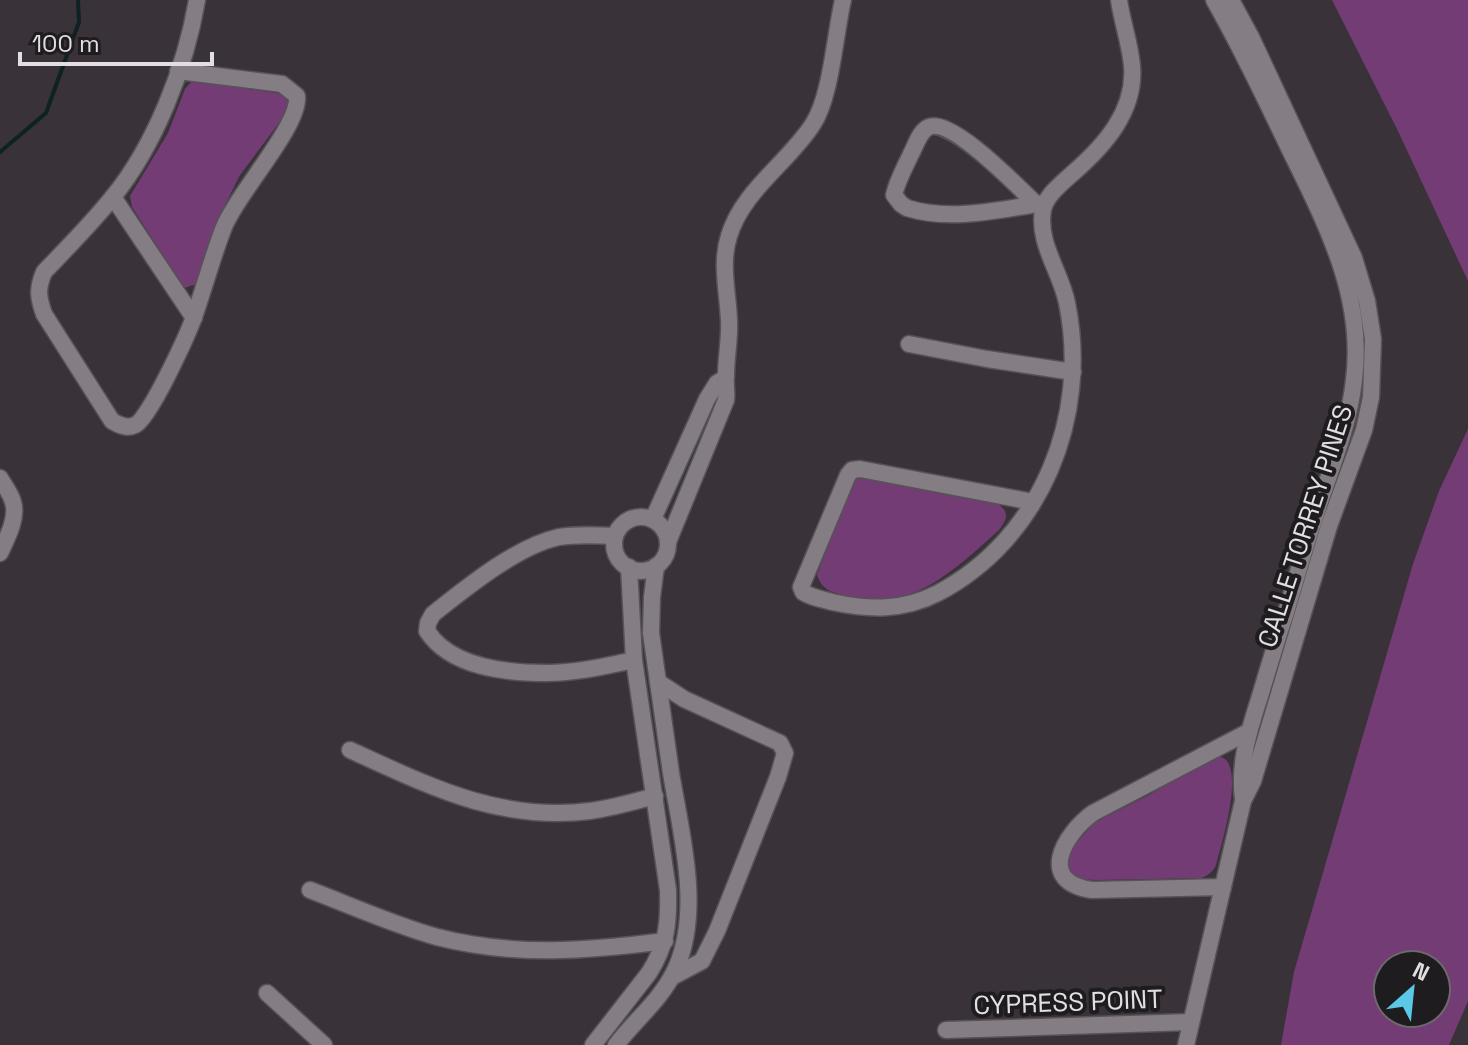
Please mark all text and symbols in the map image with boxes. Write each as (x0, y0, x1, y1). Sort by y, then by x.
scale bar (20, 16, 212, 66)
text: 100 m (32, 28, 100, 59)
street label: CALLE TORREY PINES (1250, 400, 1360, 652)
north arrow (1372, 949, 1452, 1029)
text: N (1408, 955, 1434, 987)
street label: CYPRESS POINT (973, 982, 1163, 1022)

